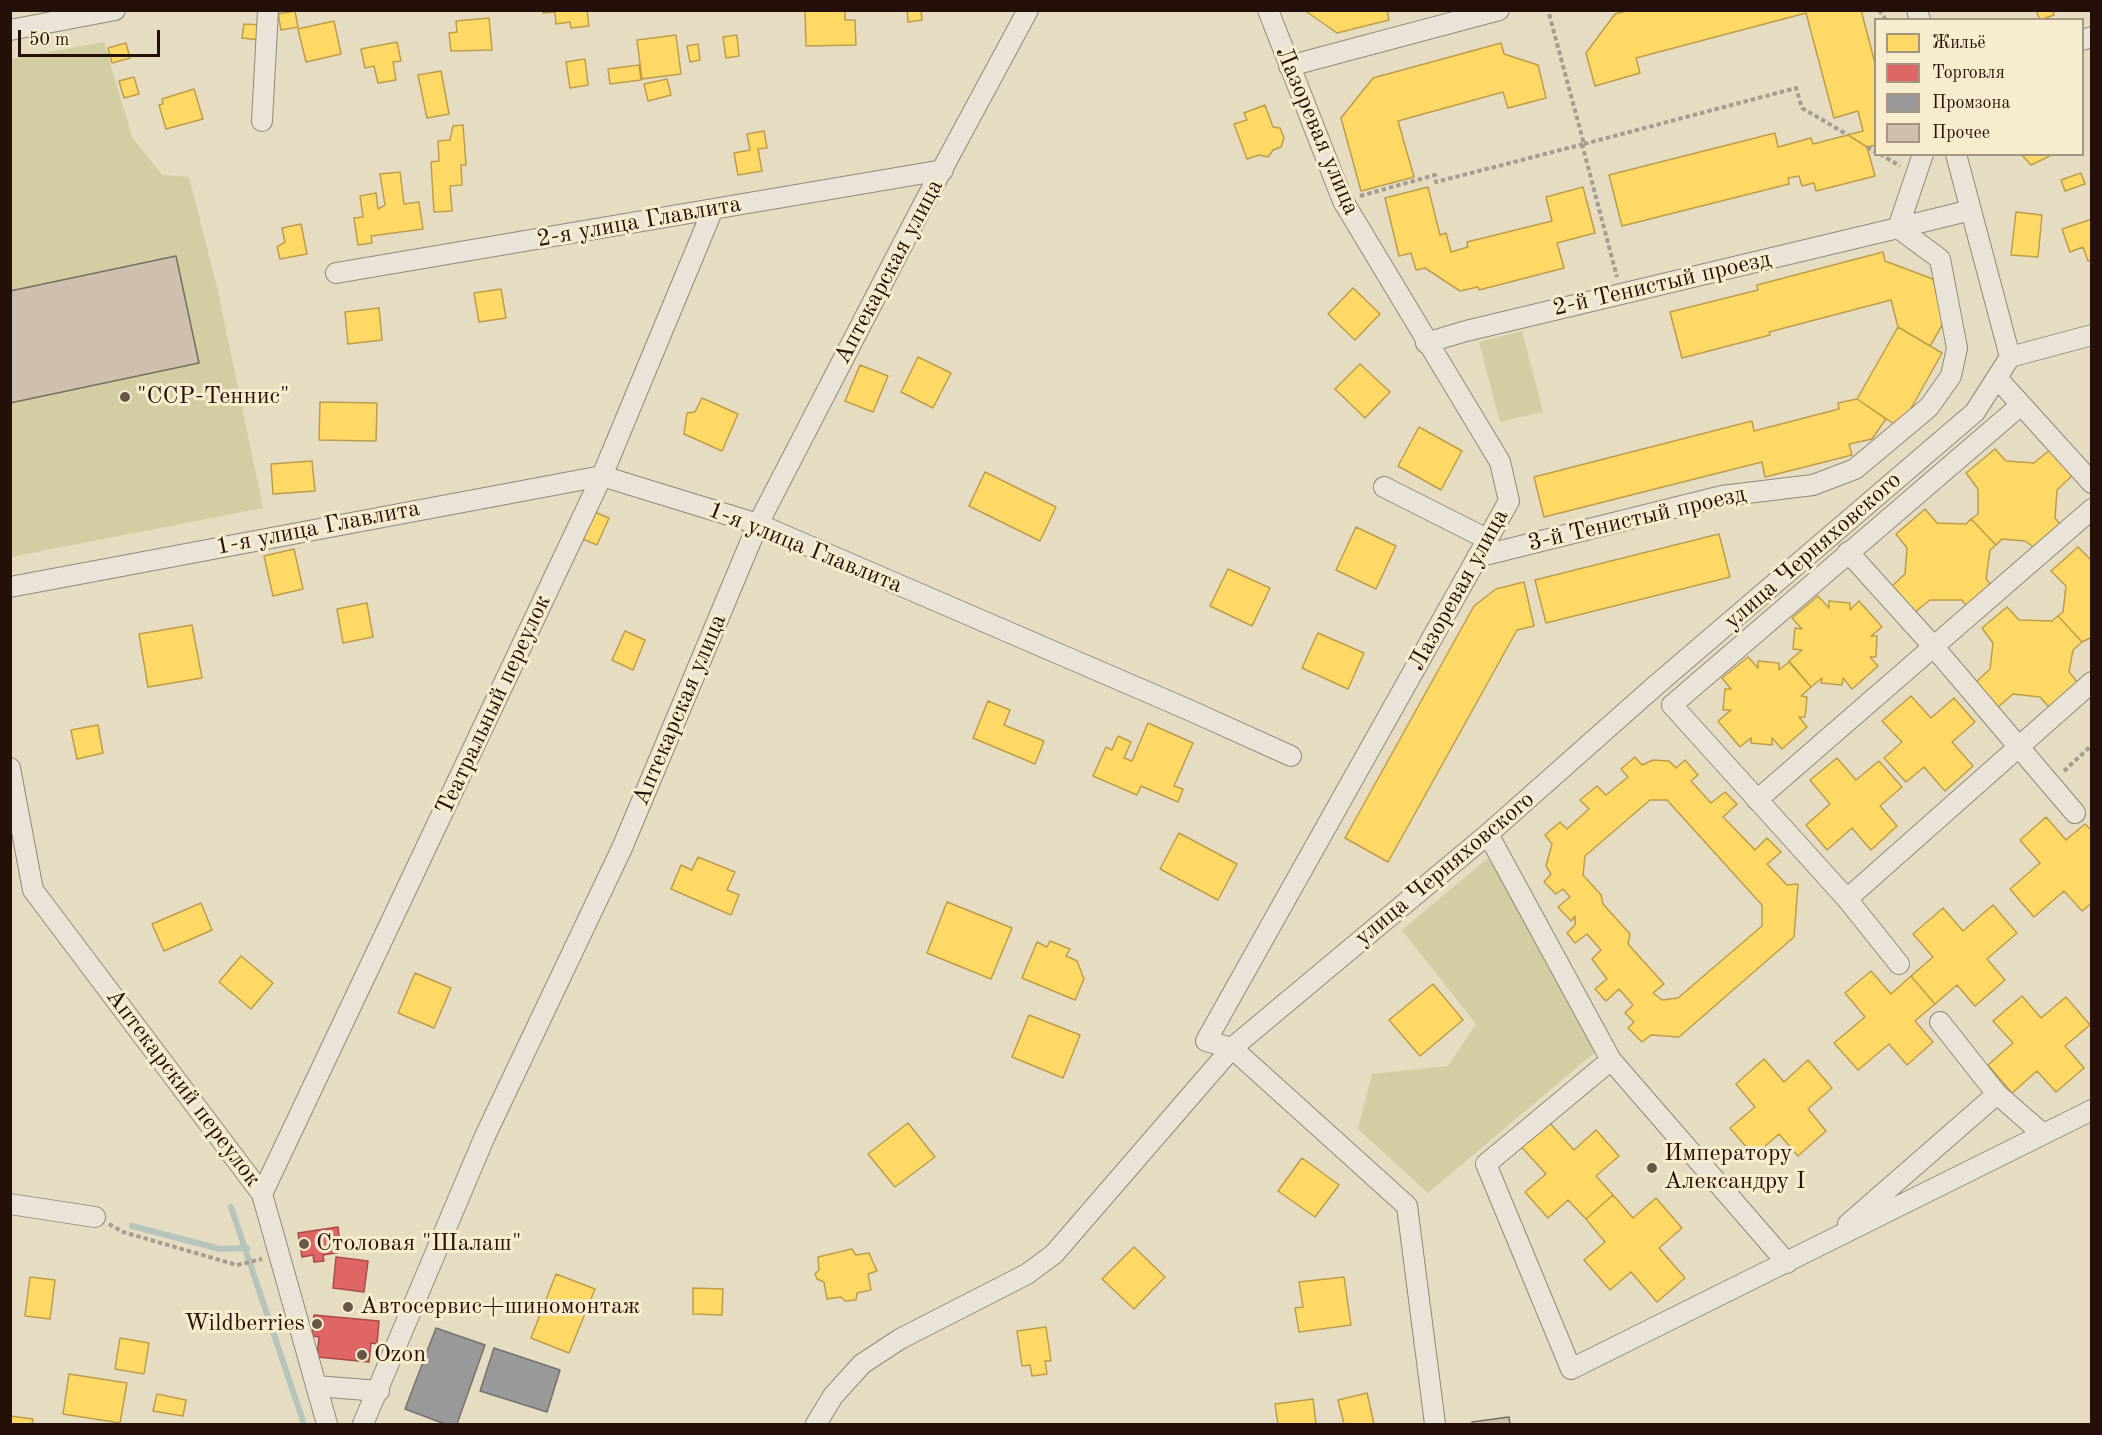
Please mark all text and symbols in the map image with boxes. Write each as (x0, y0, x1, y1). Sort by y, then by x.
scale bar (21, 18, 164, 56)
legend (1874, 18, 2084, 156)
text: 50 m (29, 31, 69, 49)
text: Жильё (1932, 34, 1986, 52)
street label: Лазоревая улица (1269, 42, 1365, 220)
text: Торговля (1932, 64, 2005, 82)
text: Промзона (1932, 94, 2010, 112)
text: Прочее (1932, 124, 1990, 142)
street label: Аптекарская улица (828, 175, 950, 369)
street label: 2-я улица Главлита (535, 190, 743, 254)
street label: 2-й Тенистый проезд (1550, 245, 1774, 323)
place label: "ССР-Теннис" (137, 383, 289, 411)
marker: "ССР-Теннис" (118, 390, 132, 404)
street label: улица Черняховского (1718, 466, 1908, 636)
street label: 3-й Тенистый проезд (1525, 480, 1749, 558)
street label: 1-я улица Главлита (214, 494, 422, 562)
street label: 1-я улица Главлита (704, 496, 906, 600)
street label: Лазоревая улица (1403, 504, 1515, 676)
street label: Театральный переулок (430, 590, 558, 820)
street label: Аптекарская улица (627, 610, 733, 810)
street label: улица Черняховского (1349, 785, 1541, 953)
street label: Аптекарский переулок (99, 983, 267, 1193)
place label: Императору Александру I (1664, 1140, 1806, 1196)
marker: Императору Александру I (1645, 1161, 1659, 1175)
place label: Столовая "Шалаш" (316, 1230, 521, 1258)
marker: Столовая "Шалаш" (297, 1237, 311, 1251)
place label: Автосервис+шиномонтаж (360, 1293, 640, 1321)
marker: Автосервис+шиномонтаж (341, 1300, 355, 1314)
place label: Wildberries (184, 1310, 305, 1338)
marker: Wildberries (310, 1317, 324, 1331)
place label: Ozon (374, 1341, 426, 1369)
marker: Ozon (355, 1348, 369, 1362)

